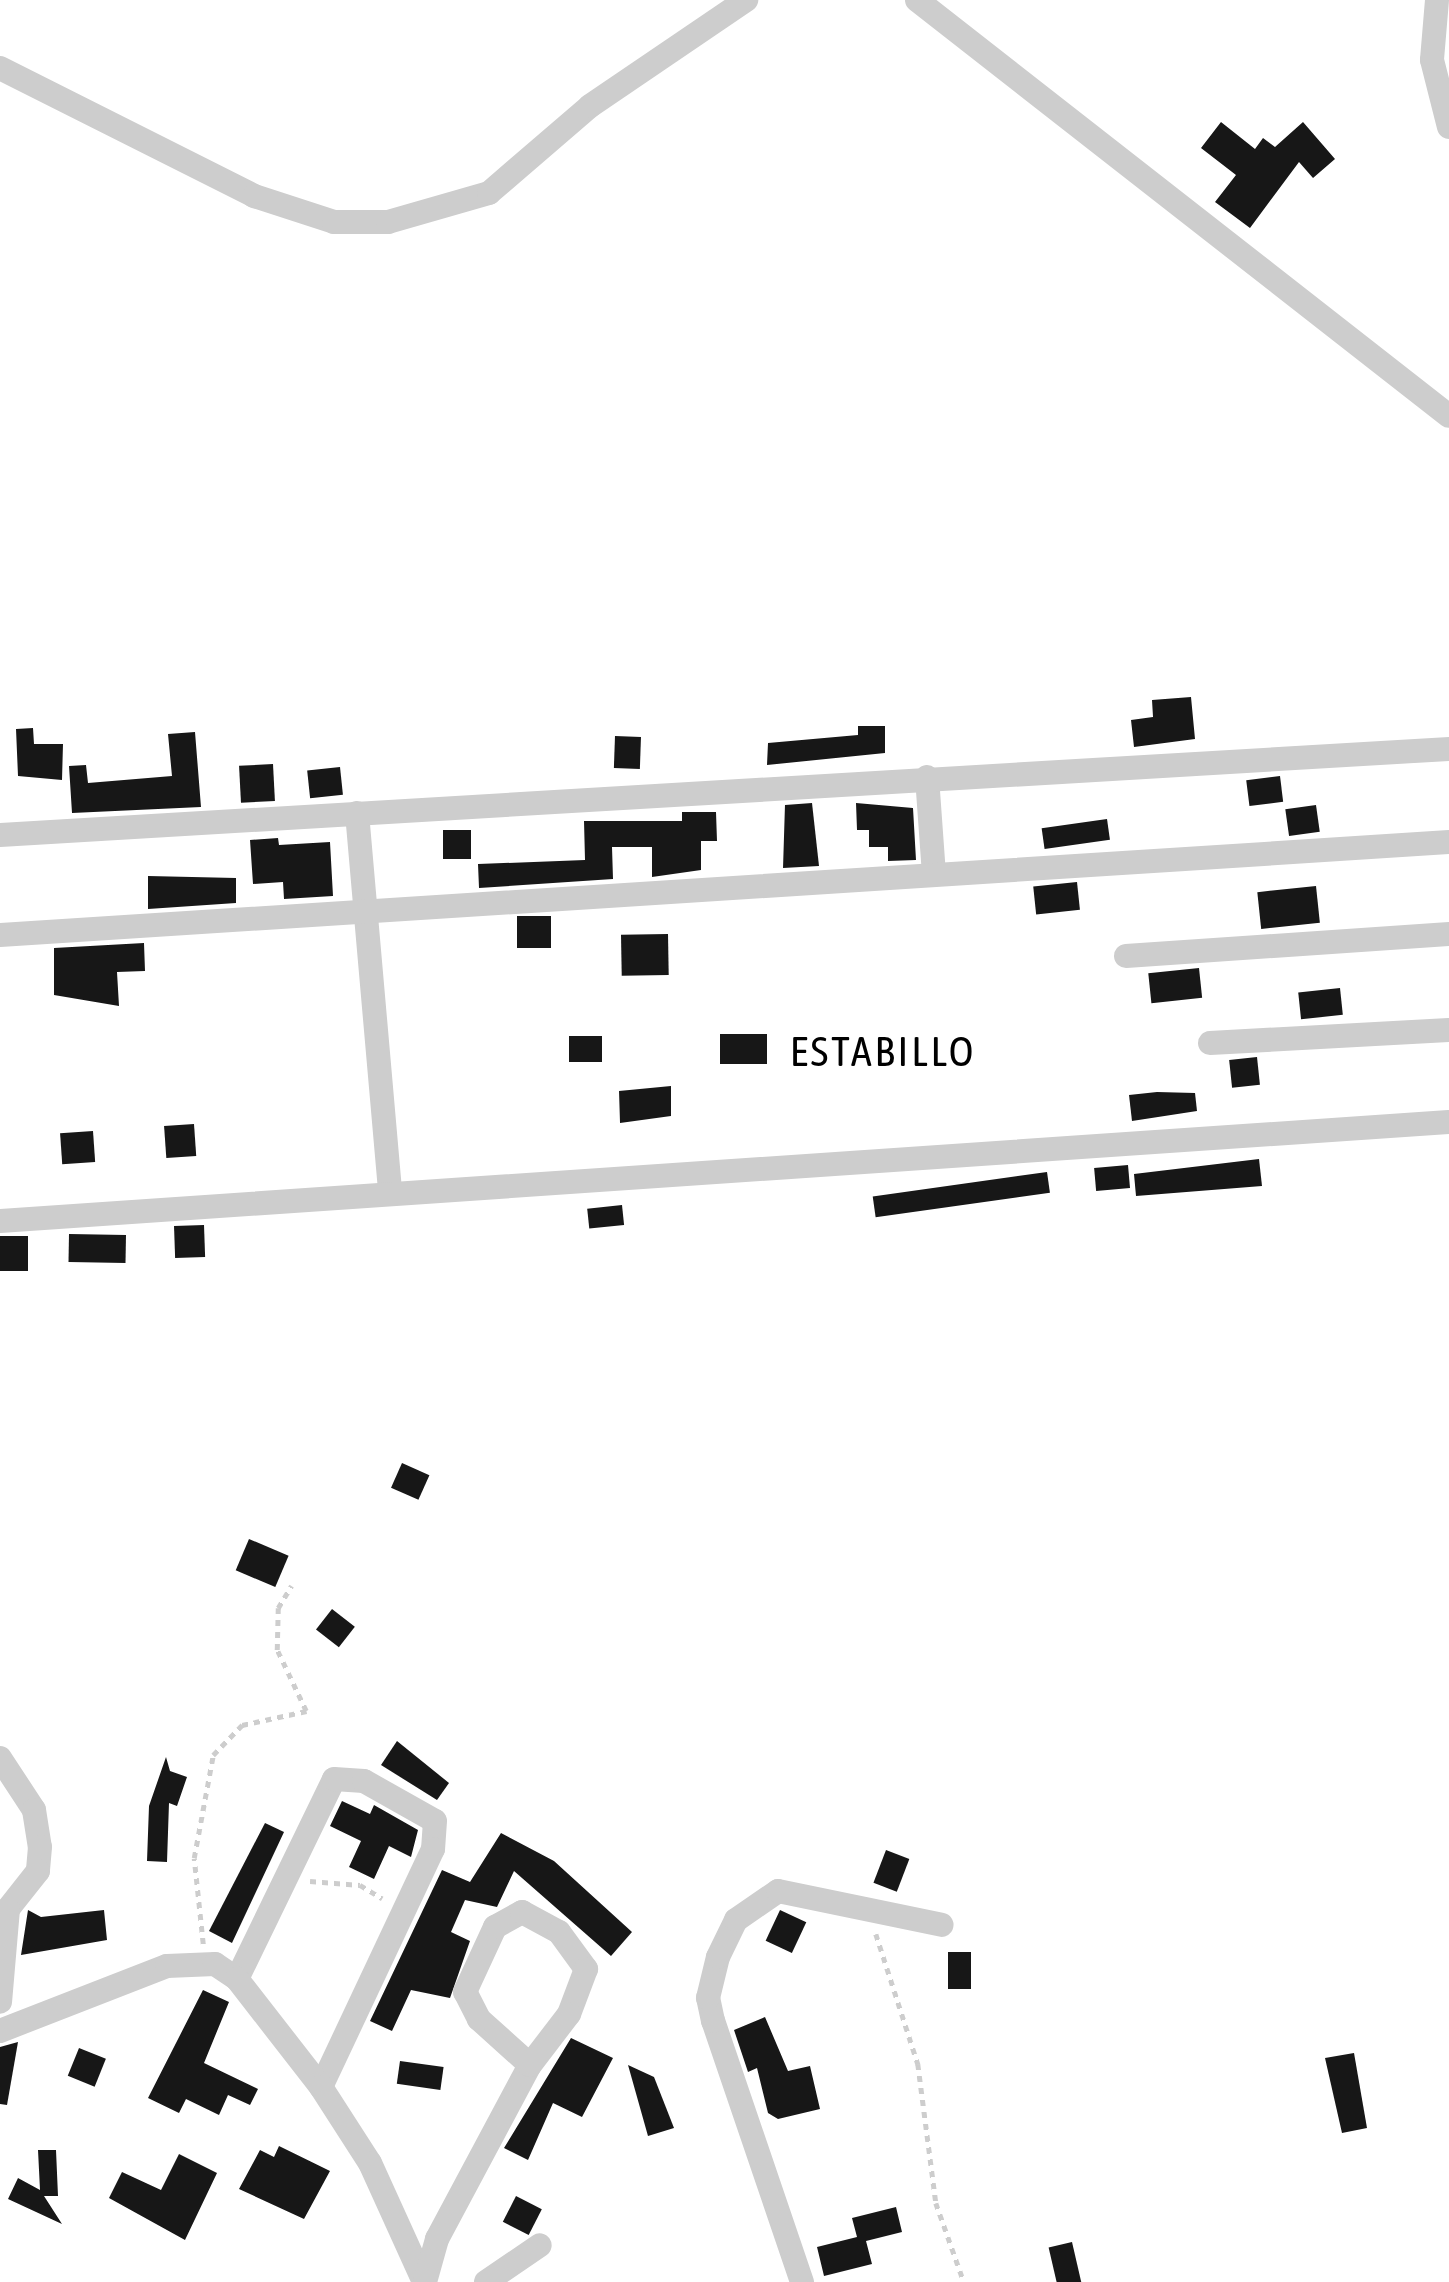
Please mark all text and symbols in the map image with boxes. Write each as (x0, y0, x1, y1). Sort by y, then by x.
district label: ESTABILLO (790, 1026, 976, 1076)

